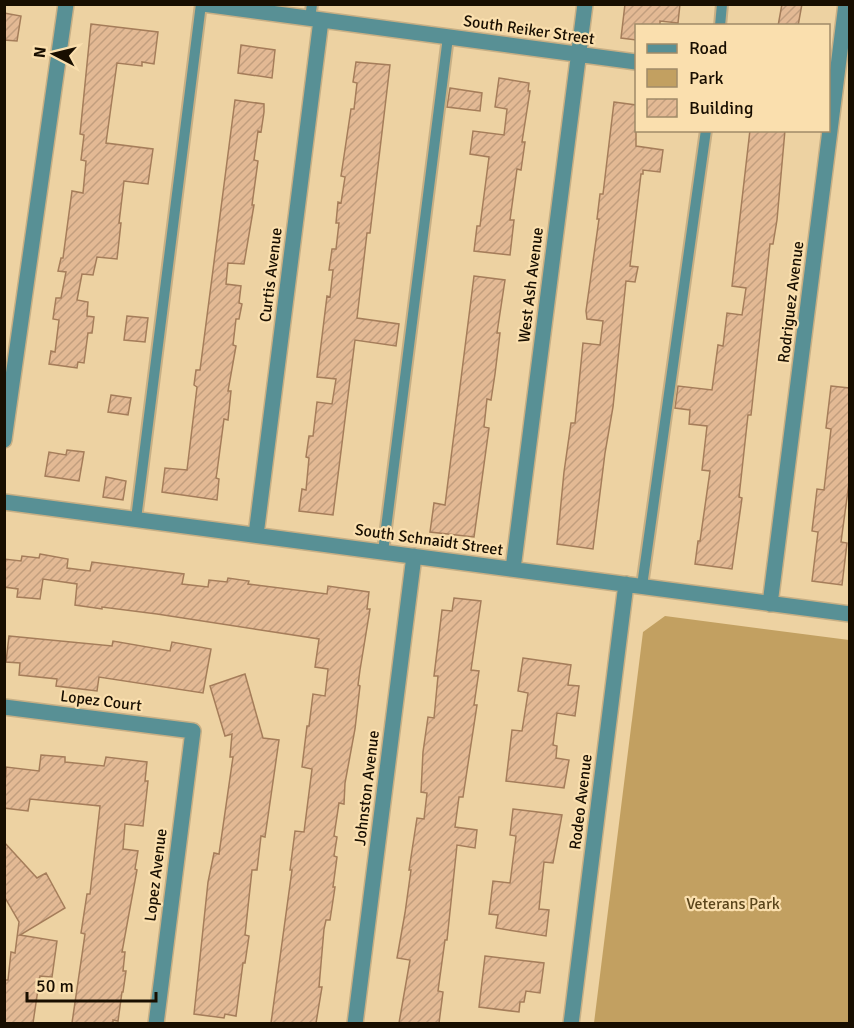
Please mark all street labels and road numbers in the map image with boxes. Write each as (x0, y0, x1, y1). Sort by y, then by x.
street label: South Reiker Street (462, 11, 596, 49)
street label: West Ash Avenue (514, 226, 548, 344)
street label: Curtis Avenue (255, 227, 287, 323)
street label: Rodriguez Avenue (774, 240, 808, 364)
street label: South Schnaidt Street (354, 520, 505, 560)
street label: Lopez Court (59, 686, 143, 716)
street label: Johnston Avenue (350, 729, 384, 847)
street label: Rodeo Avenue (565, 753, 597, 851)
street label: Lopez Avenue (140, 827, 172, 923)

